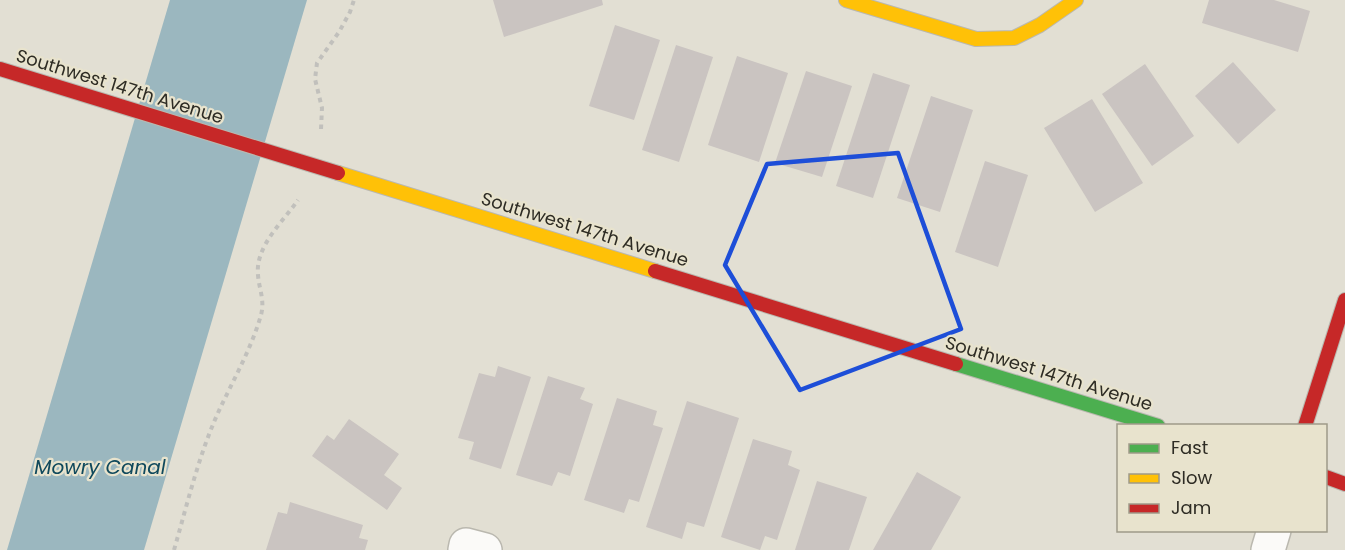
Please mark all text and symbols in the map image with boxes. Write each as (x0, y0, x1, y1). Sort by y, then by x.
street label: Southwest 147th Avenue (13, 43, 227, 129)
street label: Southwest 147th Avenue (478, 186, 692, 272)
street label: Southwest 147th Avenue (942, 330, 1156, 416)
legend (1117, 424, 1327, 532)
text: Fast (1171, 435, 1208, 460)
water label: Mowry Canal (34, 453, 166, 481)
text: Slow (1171, 465, 1213, 490)
text: Jam (1171, 495, 1211, 520)

